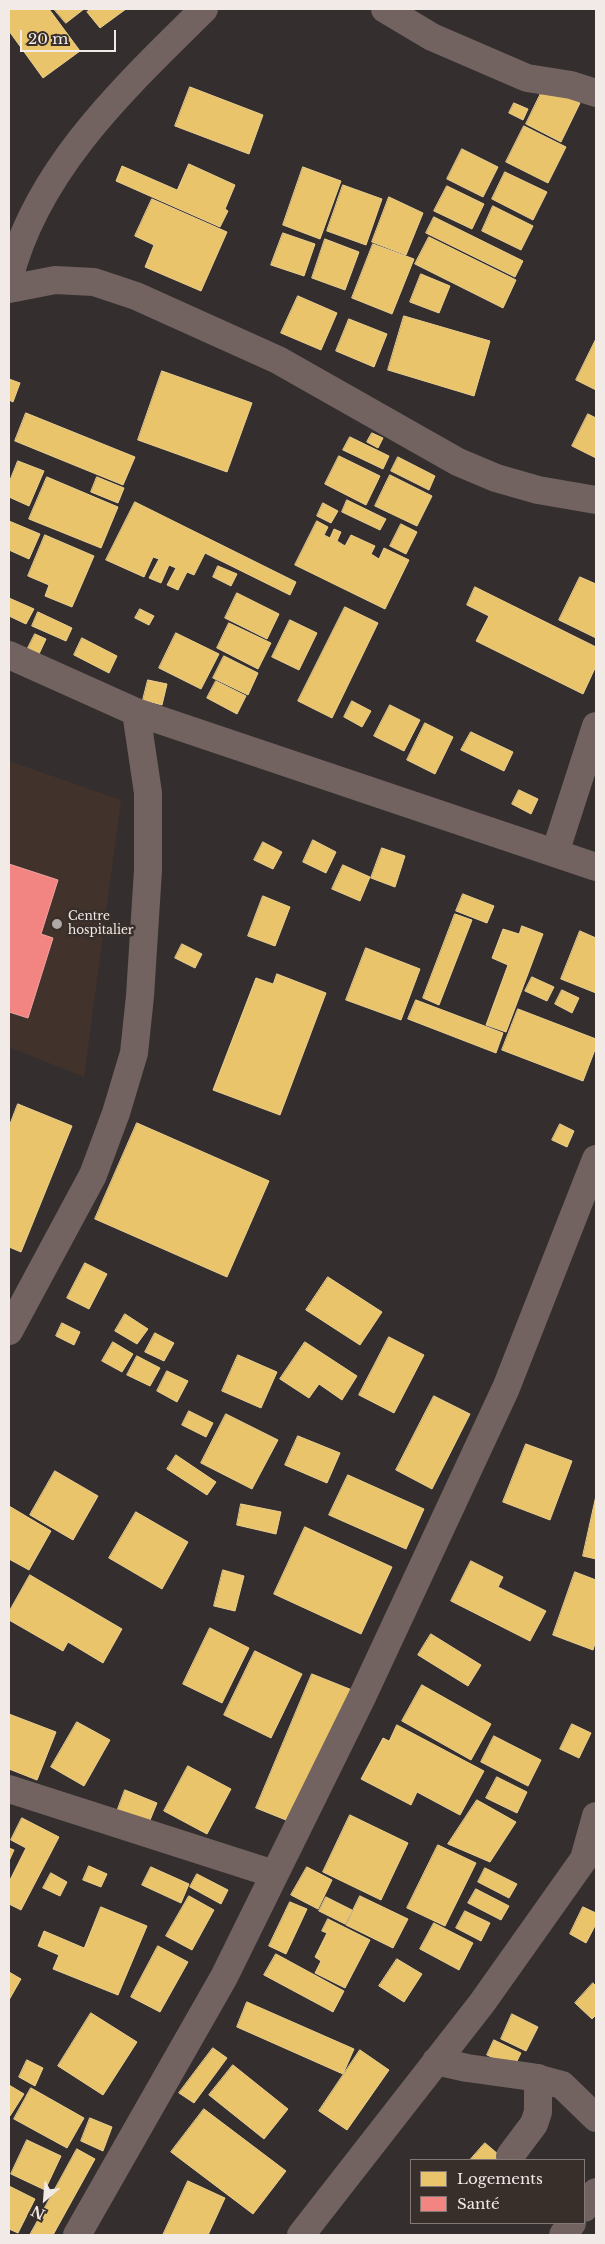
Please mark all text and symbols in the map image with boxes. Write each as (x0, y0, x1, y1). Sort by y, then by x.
scale bar (22, 20, 119, 52)
text: 20 m (28, 29, 68, 48)
place label: Centre hospitalier (68, 910, 134, 938)
marker: Centre hospitalier (50, 917, 64, 931)
legend (410, 2159, 585, 2224)
text: Logements (457, 2169, 543, 2188)
north arrow (20, 2174, 70, 2224)
text: Santé (457, 2194, 500, 2213)
text: N (28, 2201, 48, 2223)

